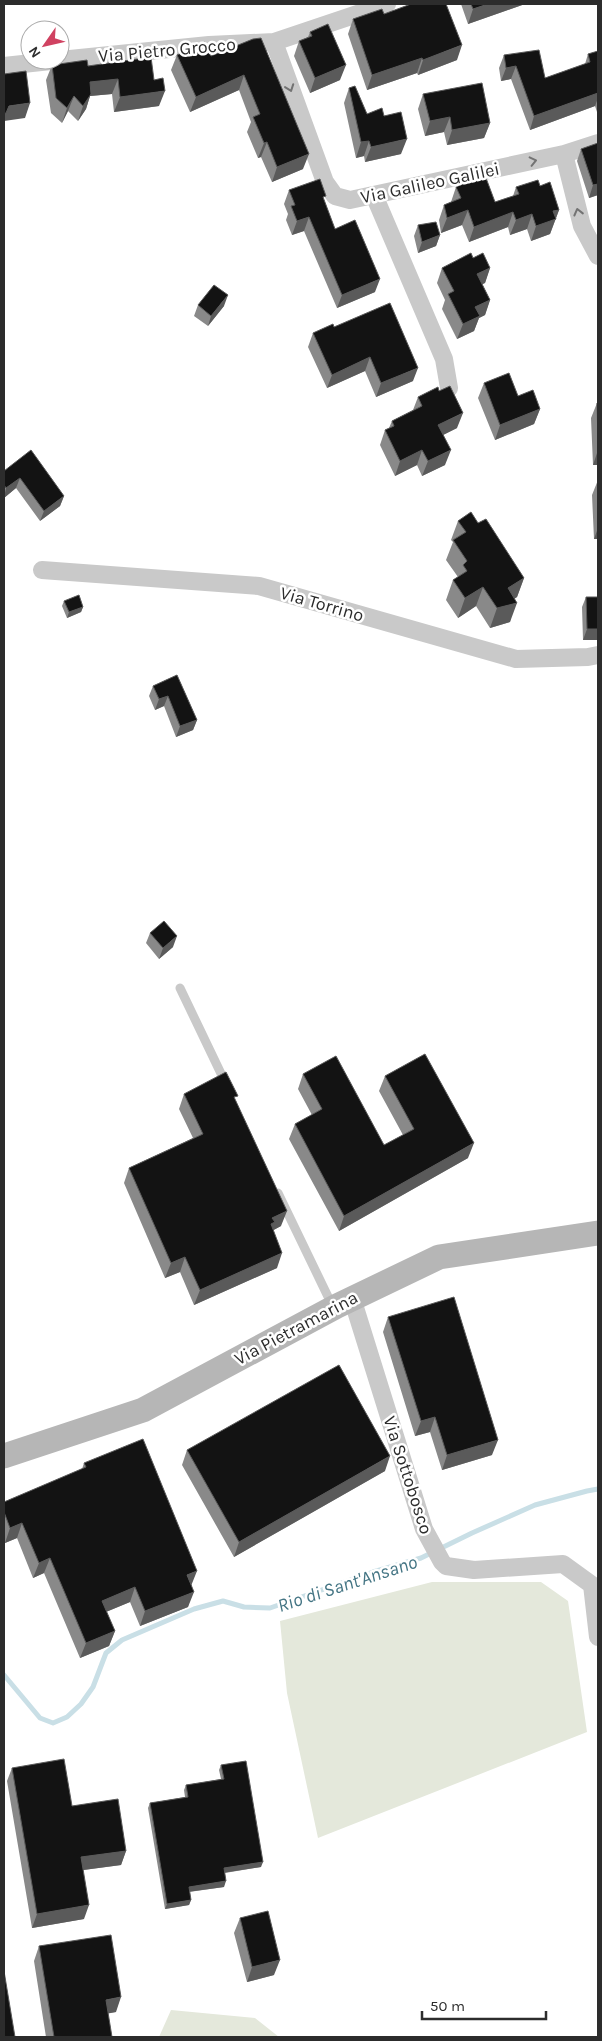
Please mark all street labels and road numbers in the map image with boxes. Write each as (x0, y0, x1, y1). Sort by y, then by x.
street label: Via Pietro Grocco (97, 33, 237, 67)
street label: Via Galileo Galilei (358, 158, 502, 208)
street label: Via Torrino (278, 582, 366, 626)
street label: Via Pietramarina (230, 1286, 362, 1370)
street label: Via Sottobosco (379, 1413, 437, 1537)

